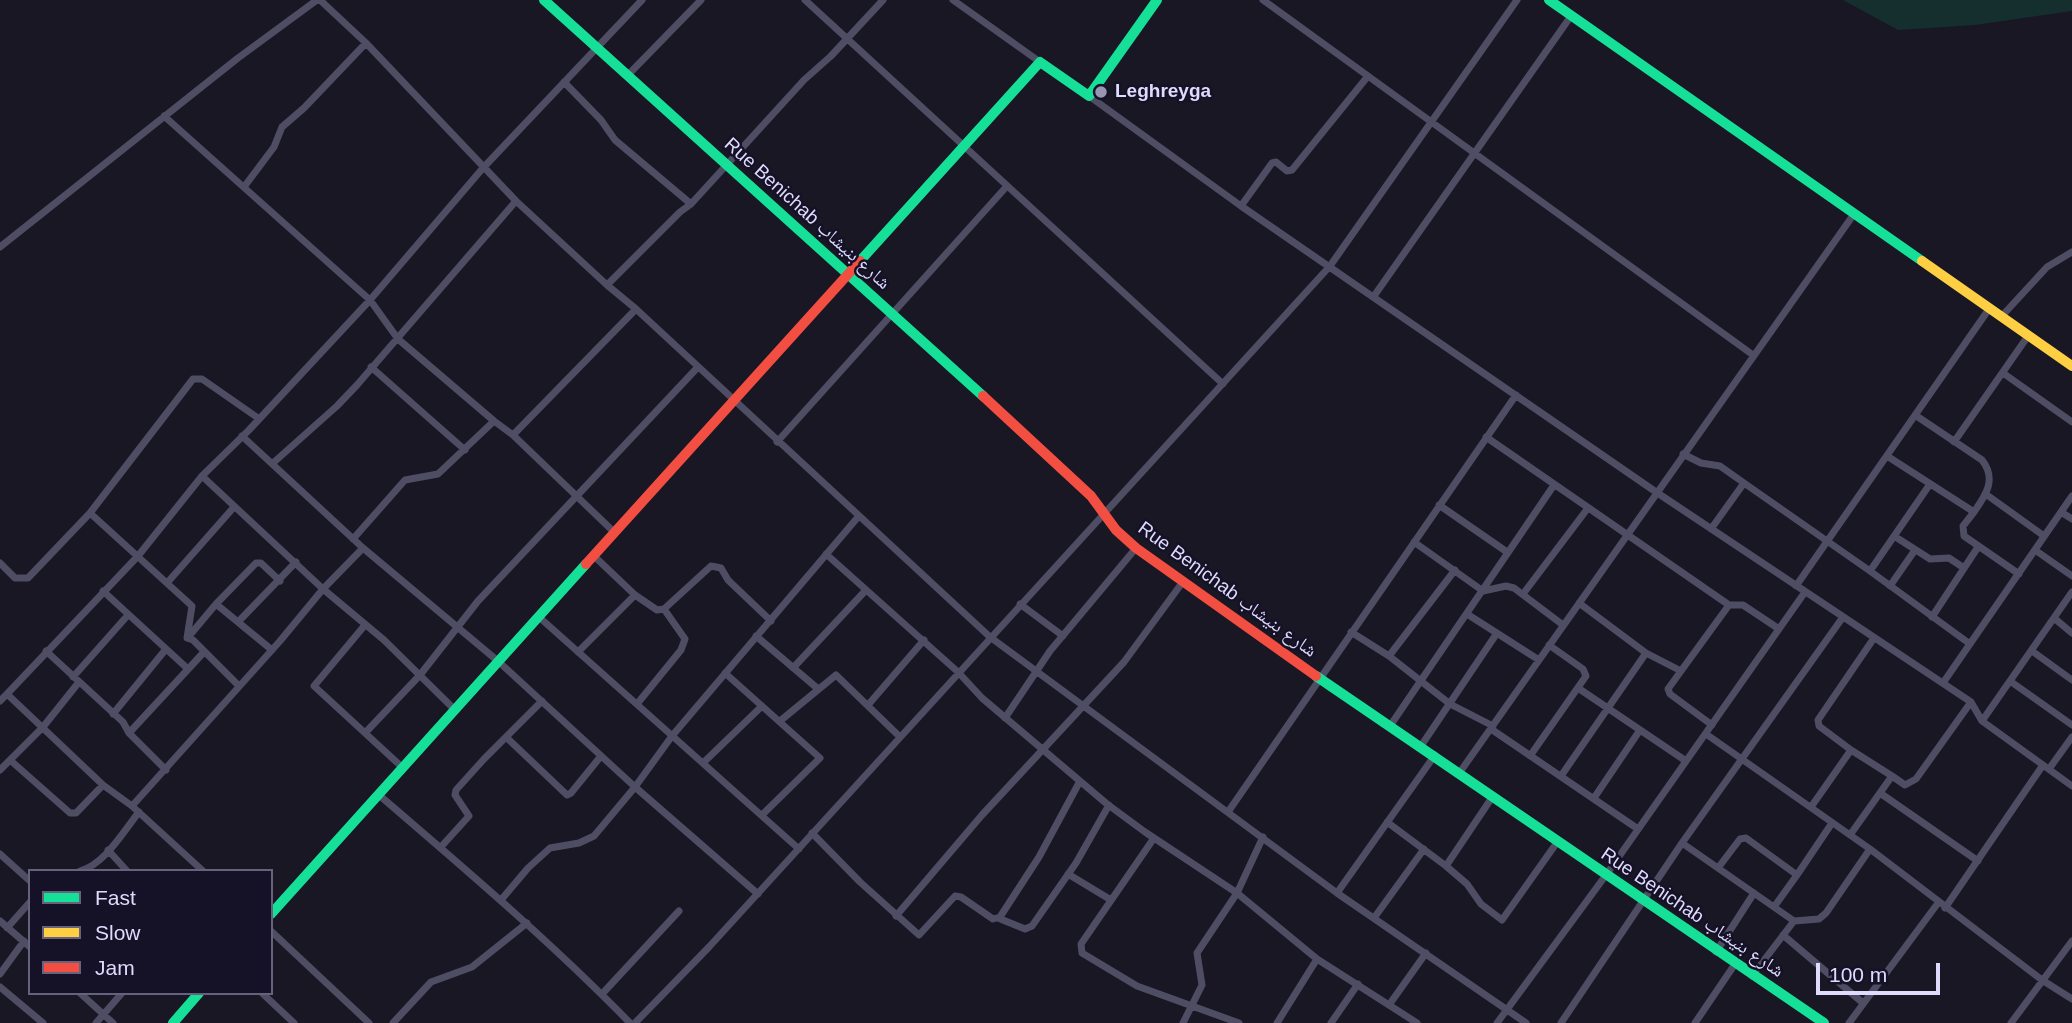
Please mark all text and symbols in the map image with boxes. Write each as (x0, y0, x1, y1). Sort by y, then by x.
place label: Leghreyga (1115, 81, 1211, 103)
marker: Leghreyga (1093, 84, 1109, 100)
street label: Rue Benichab شارع بنيشاب (719, 133, 895, 295)
street label: Rue Benichab شارع بنيشاب (1133, 517, 1321, 663)
street label: Rue Benichab شارع بنيشاب (1596, 843, 1788, 983)
legend (28, 869, 273, 995)
text: Fast (95, 886, 136, 909)
text: Slow (95, 921, 141, 944)
scale bar (1820, 950, 1944, 994)
text: Jam (95, 956, 135, 979)
text: 100 m (1829, 963, 1887, 986)

